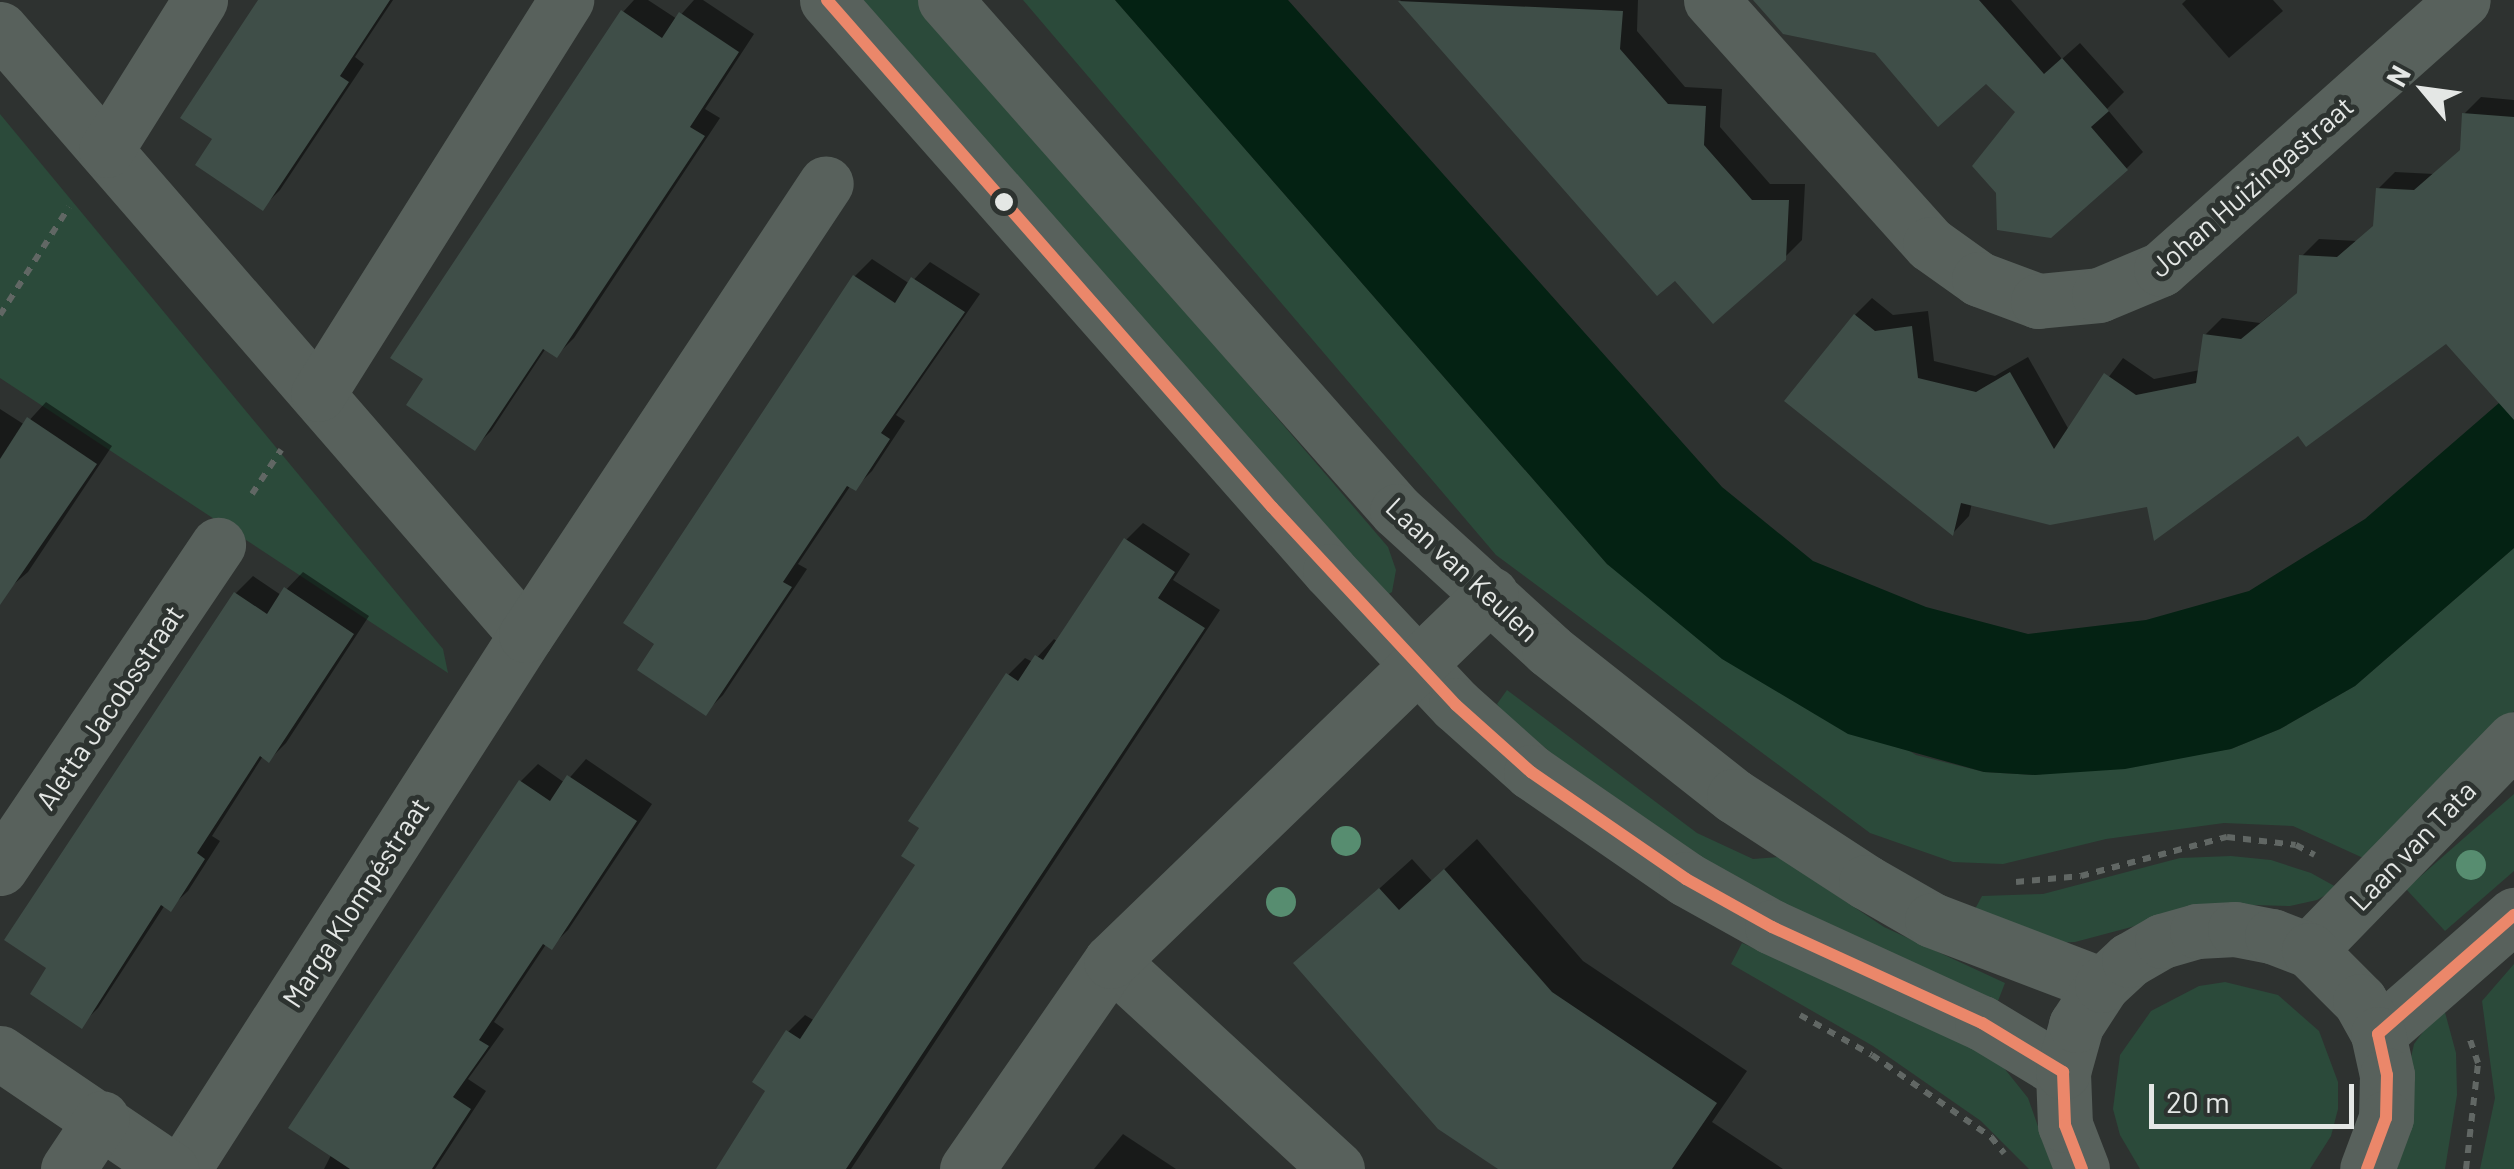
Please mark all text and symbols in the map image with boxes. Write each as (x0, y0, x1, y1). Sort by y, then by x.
north arrow (2374, 40, 2474, 140)
text: N (2378, 59, 2417, 92)
street label: Johan Huizingastraat (2142, 89, 2360, 283)
unlabelled marker (994, 192, 1014, 212)
street label: Laan van Keulen (1380, 490, 1546, 648)
street label: Aletta Jacobsstraat (28, 598, 190, 816)
street label: Laan van Tata (2342, 773, 2482, 917)
street label: Marga Klompéstraat (275, 791, 435, 1013)
scale bar (2154, 1064, 2359, 1126)
text: 20 m (2166, 1083, 2230, 1119)

